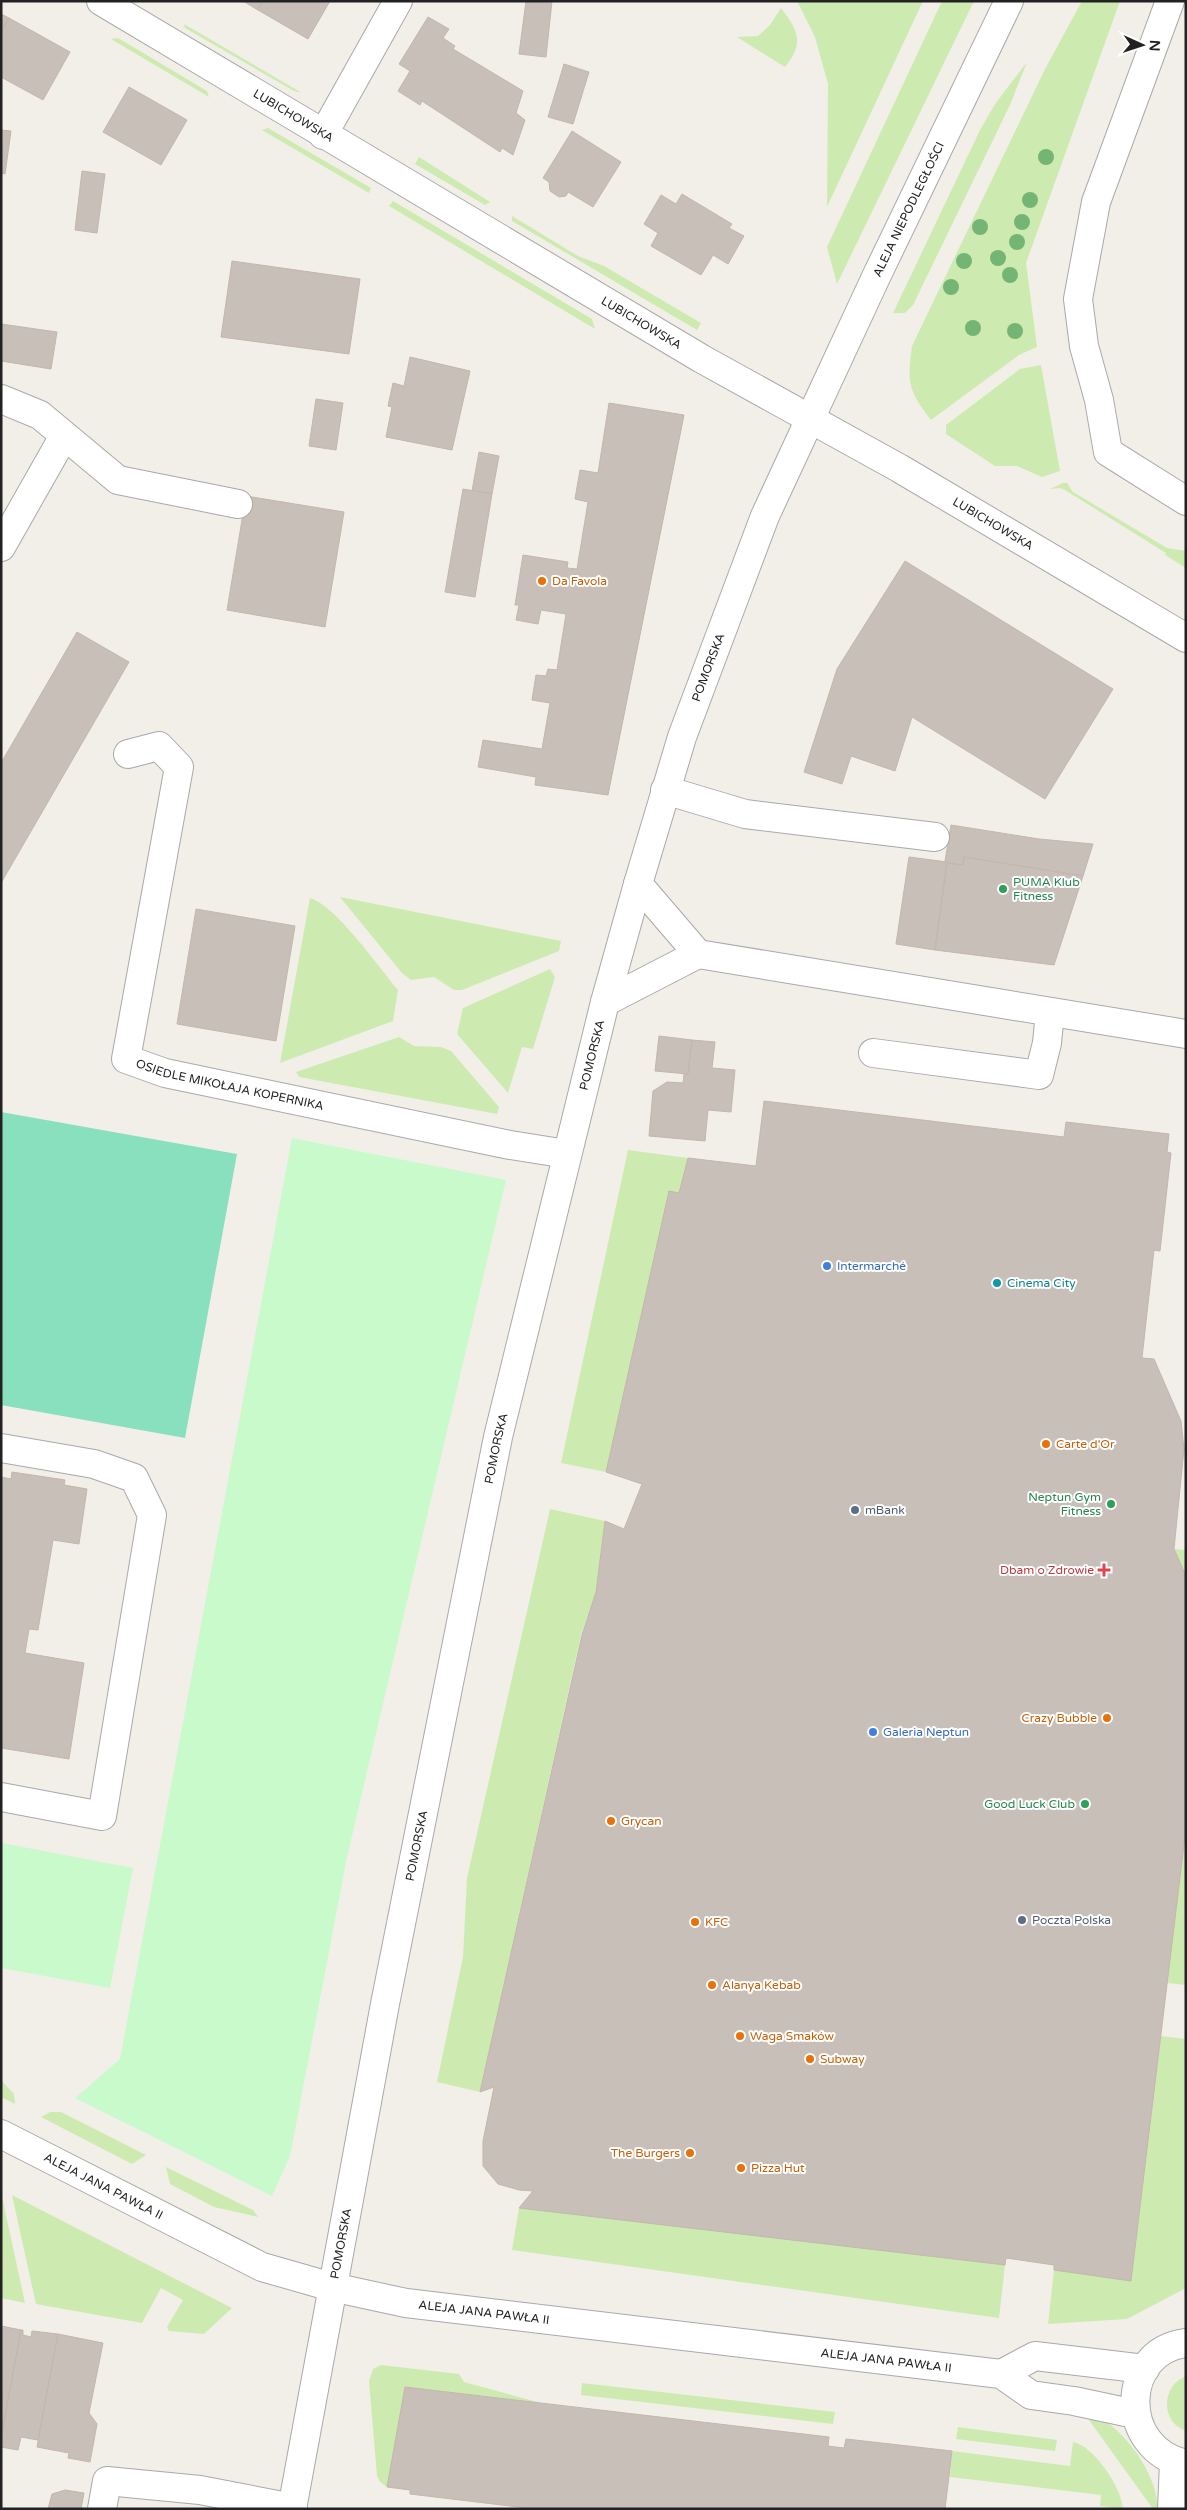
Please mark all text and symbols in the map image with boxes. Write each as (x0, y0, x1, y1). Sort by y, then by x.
north arrow (1117, 20, 1167, 70)
text: N (1146, 40, 1163, 52)
street label: LUBICHOWSKA (251, 86, 336, 145)
street label: ALEJA NIEPODLEGŁOŚCI (870, 140, 947, 279)
street label: LUBICHOWSKA (599, 294, 684, 352)
street label: LUBICHOWSKA (950, 494, 1036, 553)
place label: Da Favola (552, 574, 607, 588)
marker: Da Favola (536, 575, 548, 587)
street label: POMORSKA (689, 631, 727, 703)
place label: PUMA Klub Fitness (1013, 875, 1080, 903)
marker: PUMA Klub Fitness (997, 883, 1009, 895)
street label: POMORSKA (577, 1018, 607, 1092)
street label: OSIEDLE MIKOŁAJA KOPERNIKA (134, 1056, 325, 1113)
place label: Intermarché (837, 1259, 906, 1273)
marker: Intermarché (821, 1260, 833, 1272)
place label: Cinema City (1007, 1276, 1076, 1290)
marker: Cinema City (991, 1277, 1003, 1289)
street label: POMORSKA (482, 1412, 511, 1485)
place label: Carte d'Or (1056, 1437, 1115, 1451)
marker: Carte d'Or (1040, 1438, 1052, 1450)
place label: Neptun Gym Fitness (1028, 1490, 1101, 1518)
marker: Neptun Gym Fitness (1105, 1498, 1117, 1510)
place label: mBank (865, 1503, 905, 1517)
marker: mBank (849, 1504, 861, 1516)
place label: Dbam o Zdrowie (1000, 1563, 1094, 1577)
marker: Dbam o Zdrowie (1098, 1564, 1110, 1576)
place label: Crazy Bubble (1021, 1711, 1097, 1725)
marker: Crazy Bubble (1101, 1712, 1113, 1724)
place label: Galeria Neptun (883, 1725, 969, 1739)
marker: Galeria Neptun (867, 1726, 879, 1738)
place label: Good Luck Club (984, 1797, 1075, 1811)
marker: Good Luck Club (1079, 1798, 1091, 1810)
street label: POMORSKA (403, 1809, 430, 1882)
place label: Grycan (621, 1814, 662, 1828)
marker: Grycan (605, 1815, 617, 1827)
place label: Poczta Polska (1032, 1913, 1111, 1927)
marker: Poczta Polska (1016, 1914, 1028, 1926)
place label: KFC (705, 1915, 728, 1929)
marker: KFC (689, 1916, 701, 1928)
place label: Alanya Kebab (722, 1978, 801, 1992)
marker: Alanya Kebab (706, 1979, 718, 1991)
place label: Waga Smaków (750, 2029, 835, 2043)
marker: Waga Smaków (734, 2030, 746, 2042)
place label: Subway (820, 2052, 865, 2066)
marker: Subway (804, 2053, 816, 2065)
place label: The Burgers (611, 2146, 680, 2160)
marker: The Burgers (684, 2147, 696, 2159)
street label: ALEJA JANA PAWŁA II (42, 2150, 165, 2222)
place label: Pizza Hut (751, 2161, 805, 2175)
marker: Pizza Hut (735, 2162, 747, 2174)
street label: POMORSKA (328, 2207, 354, 2280)
street label: ALEJA JANA PAWŁA II (418, 2298, 550, 2327)
street label: ALEJA JANA PAWŁA II (820, 2346, 952, 2375)

